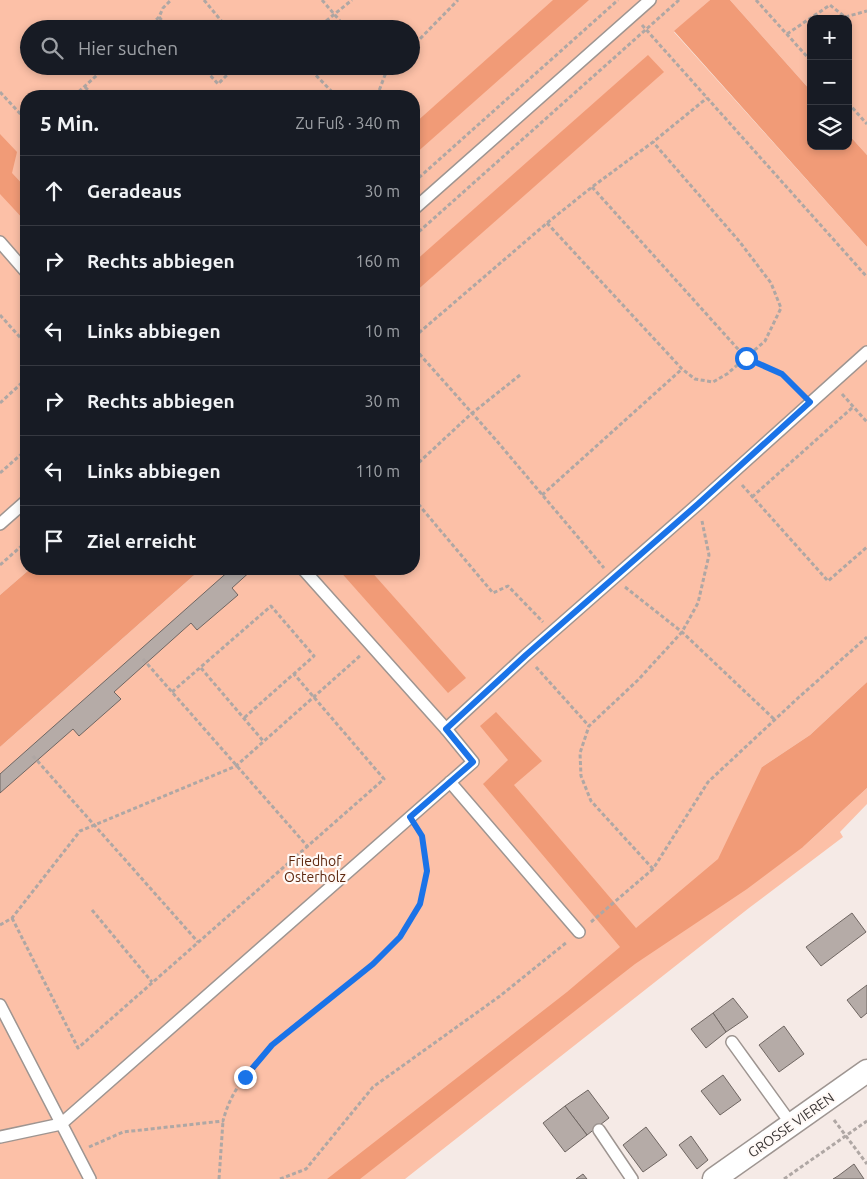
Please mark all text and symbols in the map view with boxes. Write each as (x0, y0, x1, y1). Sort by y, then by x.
map controls (807, 15, 852, 150)
button: + (807, 15, 852, 60)
search box (20, 20, 420, 75)
icon: search (38, 34, 66, 62)
text: Hier suchen (78, 37, 178, 59)
button: − (807, 60, 852, 105)
button: layers (807, 105, 852, 150)
text: 5 Min. (40, 111, 99, 135)
text: Zu Fuß · 340 m (295, 114, 400, 132)
icon: ahead (40, 177, 68, 205)
text: Geradeaus (87, 180, 182, 202)
text: 30 m (364, 182, 400, 200)
icon: right (40, 247, 68, 275)
text: Rechts abbiegen (87, 250, 235, 272)
text: 160 m (355, 252, 400, 270)
icon: left (40, 317, 68, 345)
text: Links abbiegen (87, 320, 221, 342)
text: 10 m (364, 322, 400, 340)
route start (735, 347, 758, 370)
icon: right (40, 387, 68, 415)
text: Rechts abbiegen (87, 390, 235, 412)
text: 30 m (364, 392, 400, 410)
icon: left (40, 457, 68, 485)
text: Links abbiegen (87, 460, 221, 482)
text: 110 m (355, 462, 400, 480)
icon: arrive (40, 527, 68, 555)
text: Ziel erreicht (87, 530, 196, 552)
park label: Friedhof Osterholz (284, 853, 346, 885)
route end (234, 1066, 257, 1089)
street label: GROSSE VIEREN (745, 1089, 837, 1161)

